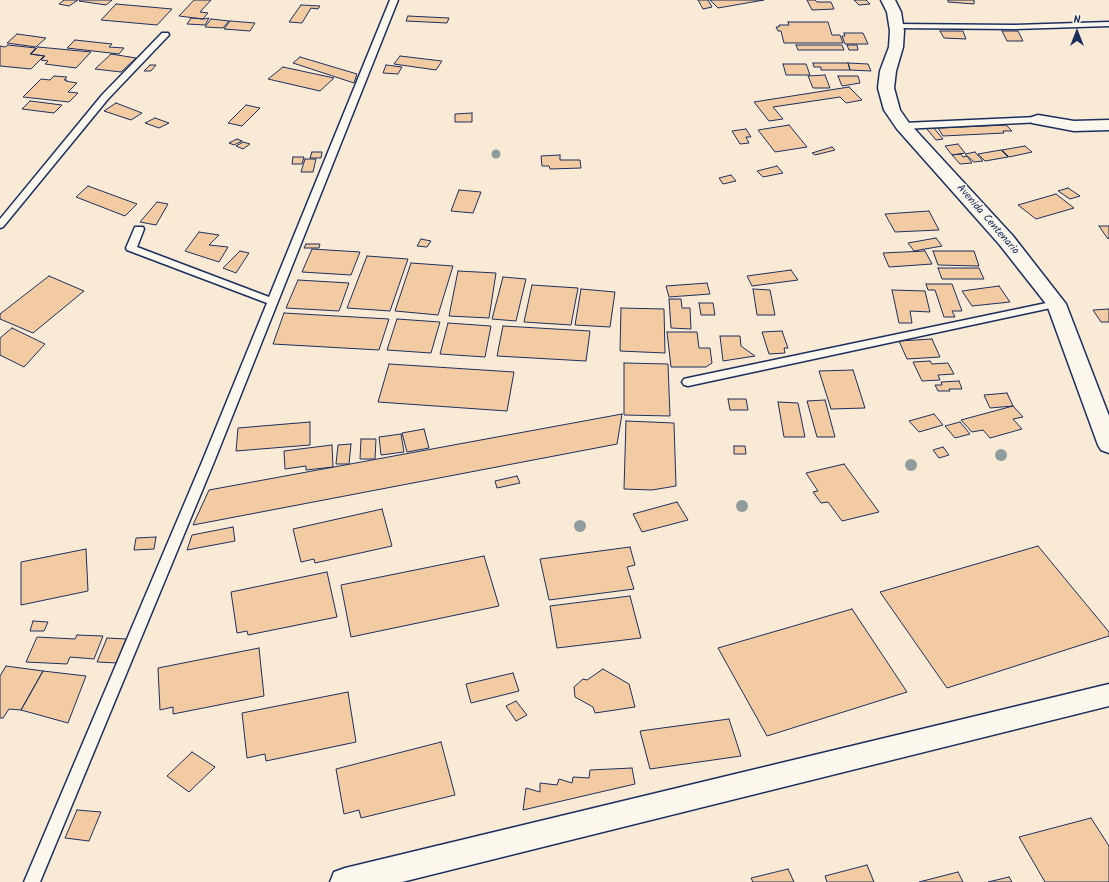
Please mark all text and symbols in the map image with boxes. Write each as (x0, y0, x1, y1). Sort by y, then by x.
text: N (1074, 11, 1080, 29)
north arrow (1057, 12, 1097, 52)
street label: Avenida Centenario (953, 182, 1021, 258)

